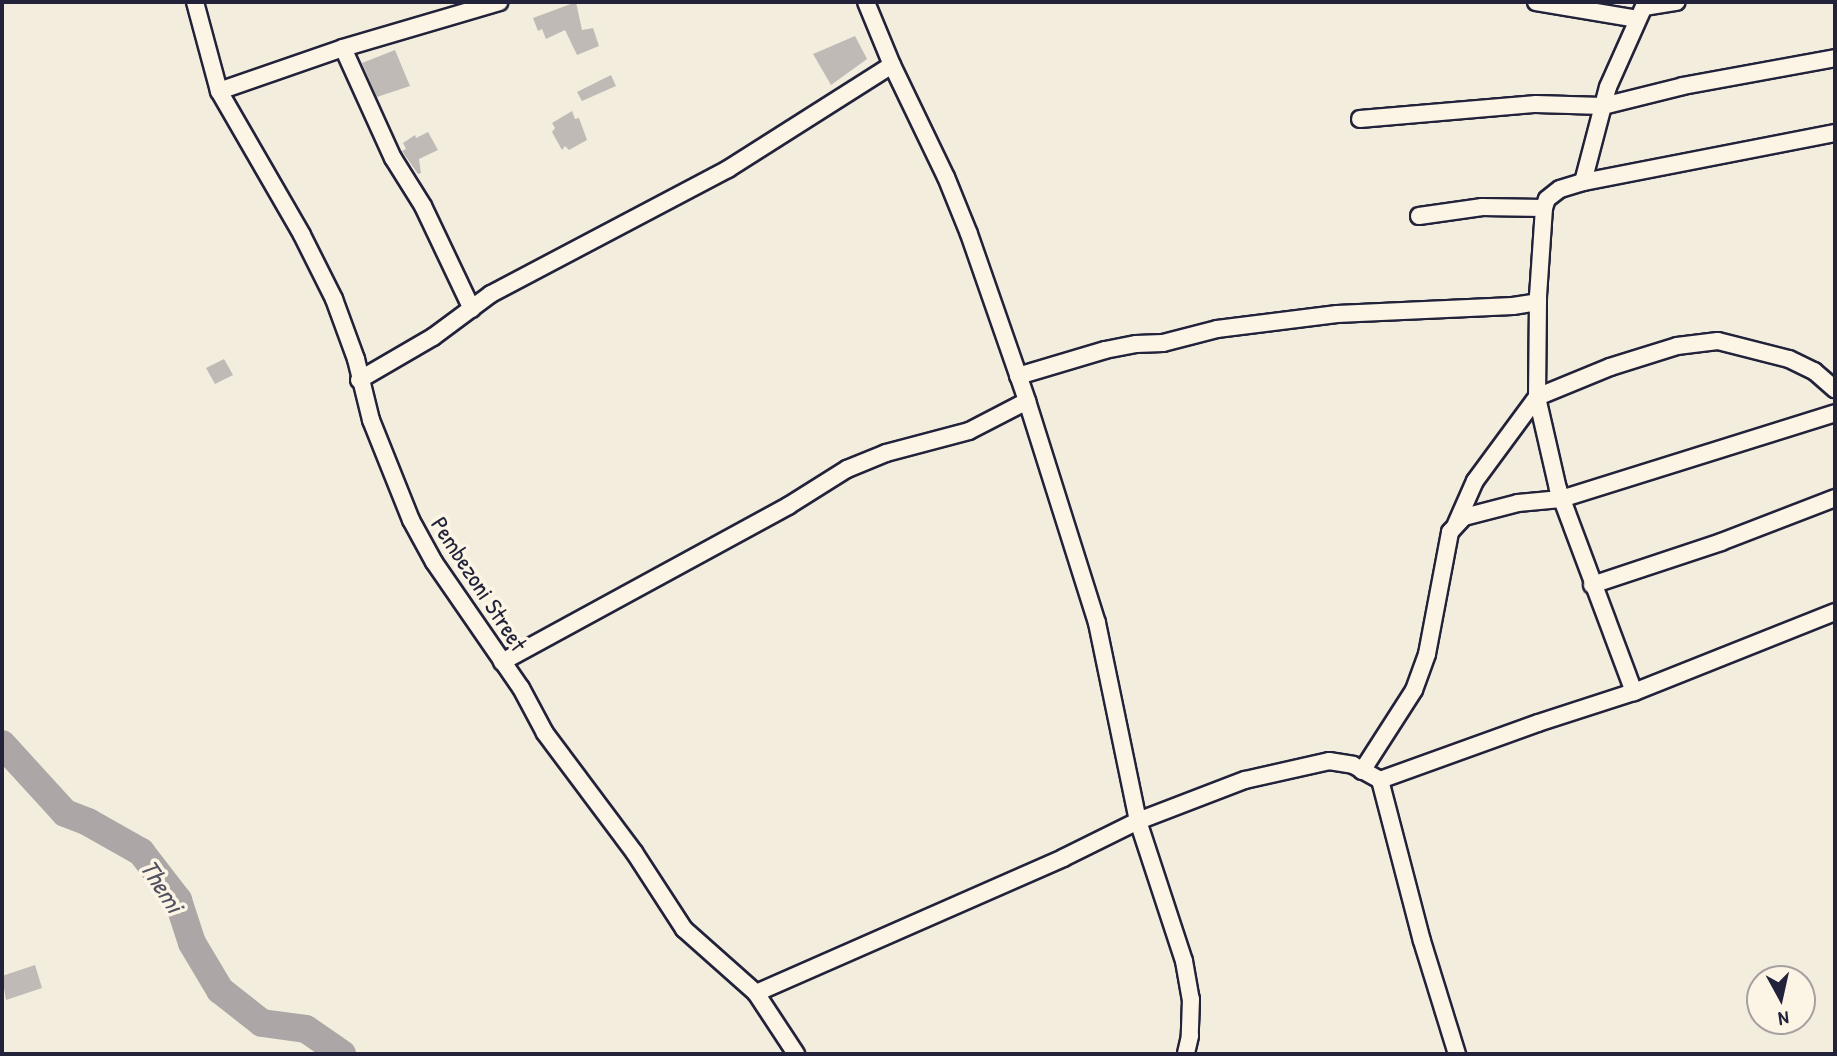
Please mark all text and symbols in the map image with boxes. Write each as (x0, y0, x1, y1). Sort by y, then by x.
street label: Pembezoni Street (425, 511, 533, 657)
water label: Themi (133, 854, 191, 918)
north arrow (1746, 965, 1816, 1035)
text: N (1777, 1005, 1790, 1032)

